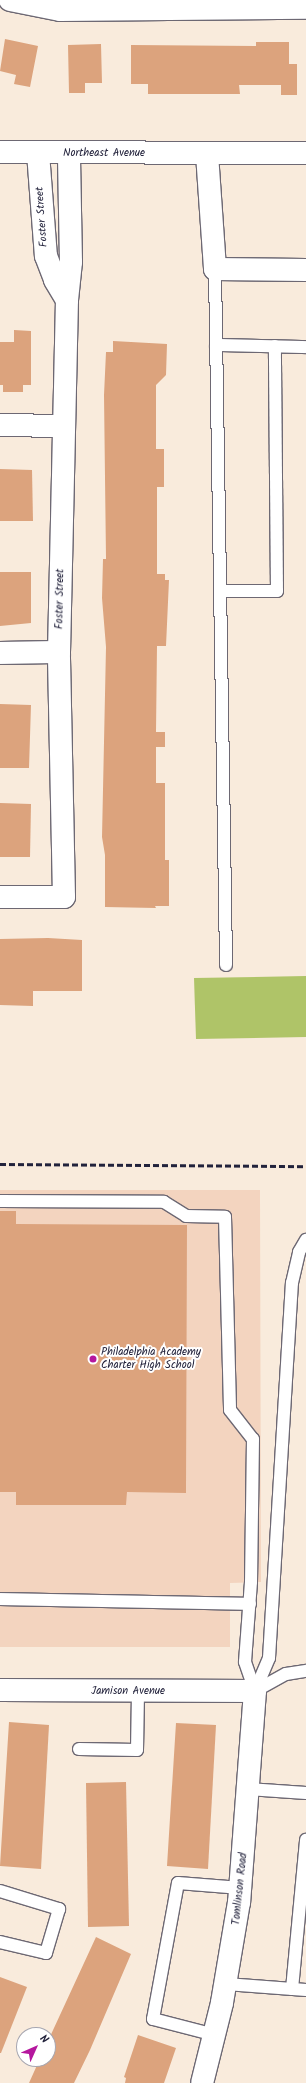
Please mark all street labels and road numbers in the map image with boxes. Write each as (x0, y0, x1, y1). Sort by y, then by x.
street label: Northeast Avenue (63, 146, 145, 160)
street label: Foster Street (33, 186, 51, 248)
street label: Foster Street (53, 569, 67, 629)
street label: Jamison Avenue (91, 1684, 165, 1698)
street label: Tomlinson Road (230, 1852, 250, 1926)

